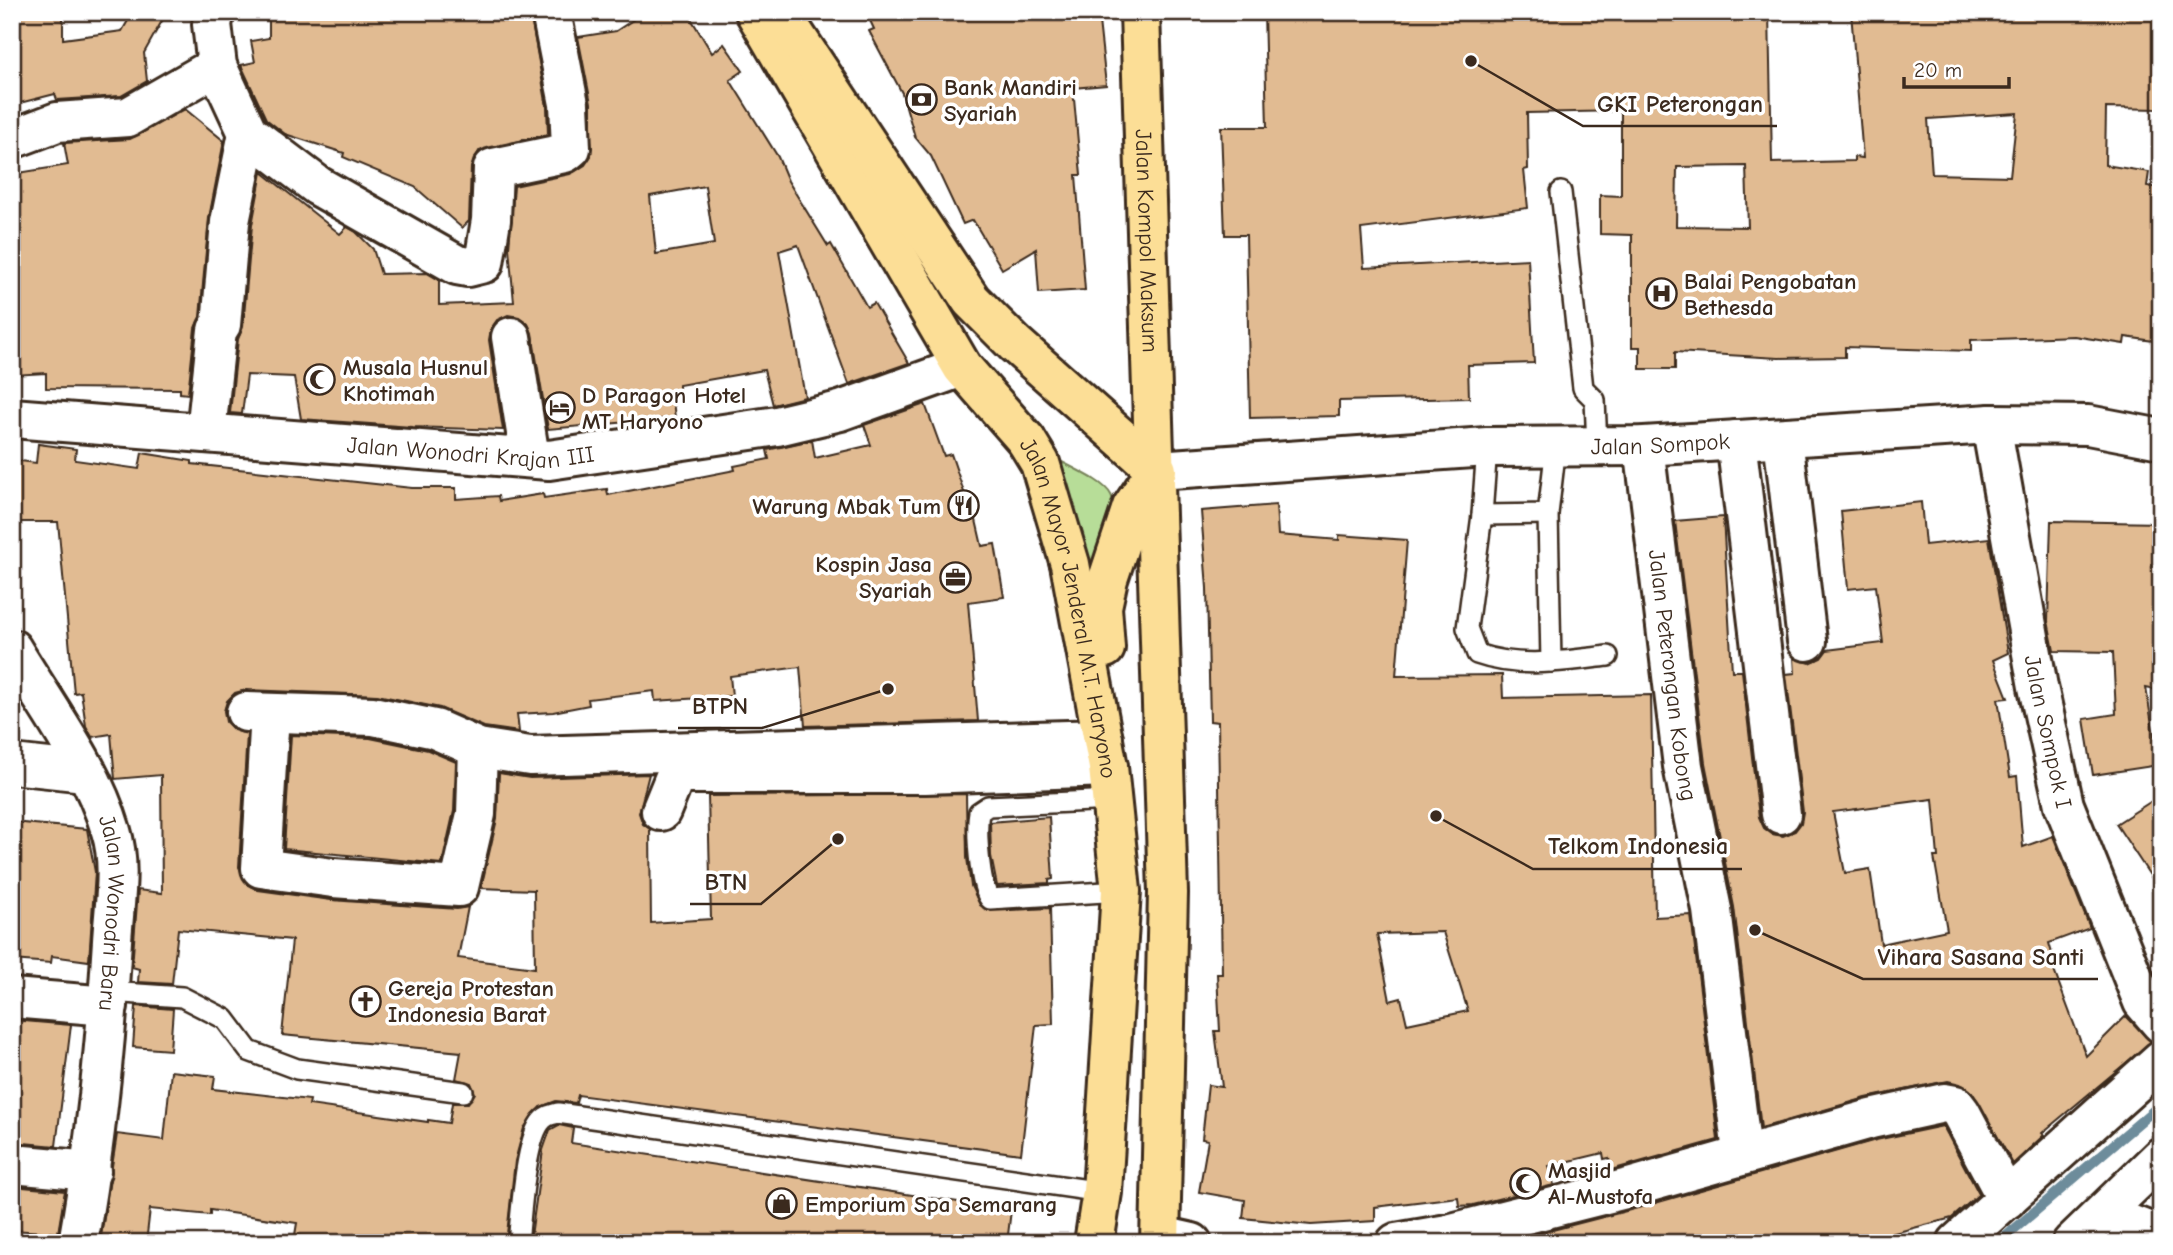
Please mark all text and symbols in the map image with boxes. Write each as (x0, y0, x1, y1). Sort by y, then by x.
scale bar (1904, 46, 2008, 90)
text: 20 m (1914, 58, 1962, 82)
place label: Bank Mandiri Syariah (944, 74, 1077, 127)
callout: GKI Peterongan (1583, 81, 1777, 126)
bank icon: Bank Mandiri Syariah (904, 83, 938, 117)
text: GKI Peterongan (1597, 90, 1763, 118)
street label: Jalan Kompol Maksum (1130, 129, 1164, 353)
place label: Balai Pengobatan Bethesda (1684, 268, 1857, 321)
hospital icon: Balai Pengobatan Bethesda (1644, 277, 1678, 311)
place label: Musala Husnul Khotimah (343, 354, 488, 407)
mosque icon: Musala Husnul Khotimah (303, 363, 337, 397)
place label: D Paragon Hotel MT Haryono (582, 382, 746, 435)
hotel icon: D Paragon Hotel MT Haryono (542, 391, 576, 425)
street label: Jalan Sompok (1591, 428, 1730, 460)
street label: Jalan Wonodri Krajan III (346, 431, 596, 474)
street label: Jalan Mayor Jenderal M.T. Haryono (1014, 433, 1122, 780)
restaurant icon: Warung Mbak Tum (947, 489, 981, 523)
place label: Warung Mbak Tum (753, 493, 941, 520)
street label: Jalan Peterongan Kobong (1643, 548, 1703, 803)
place label: Kospin Jasa Syariah (815, 551, 932, 604)
office icon: Kospin Jasa Syariah (938, 560, 972, 594)
street label: Jalan Sompok I (2019, 653, 2077, 811)
callout: BTPN (678, 683, 762, 728)
text: BTPN (692, 692, 748, 720)
street label: Jalan Wonodri Baru (93, 811, 130, 1012)
callout: Telkom Indonesia (1533, 824, 1742, 869)
text: Telkom Indonesia (1548, 832, 1728, 860)
callout: BTN (690, 859, 761, 904)
text: BTN (705, 868, 747, 896)
callout: Vihara Sasana Santi (1863, 934, 2098, 979)
text: Vihara Sasana Santi (1878, 943, 2084, 971)
place label: Gereja Protestan Indonesia Barat (388, 975, 554, 1028)
church icon: Gereja Protestan Indonesia Barat (348, 984, 382, 1018)
place label: Masjid Al-Mustofa (1548, 1157, 1653, 1210)
mosque icon: Masjid Al-Mustofa (1508, 1166, 1542, 1200)
shop icon: Emporium Spa Semarang (765, 1187, 799, 1221)
place label: Emporium Spa Semarang (805, 1191, 1058, 1218)

